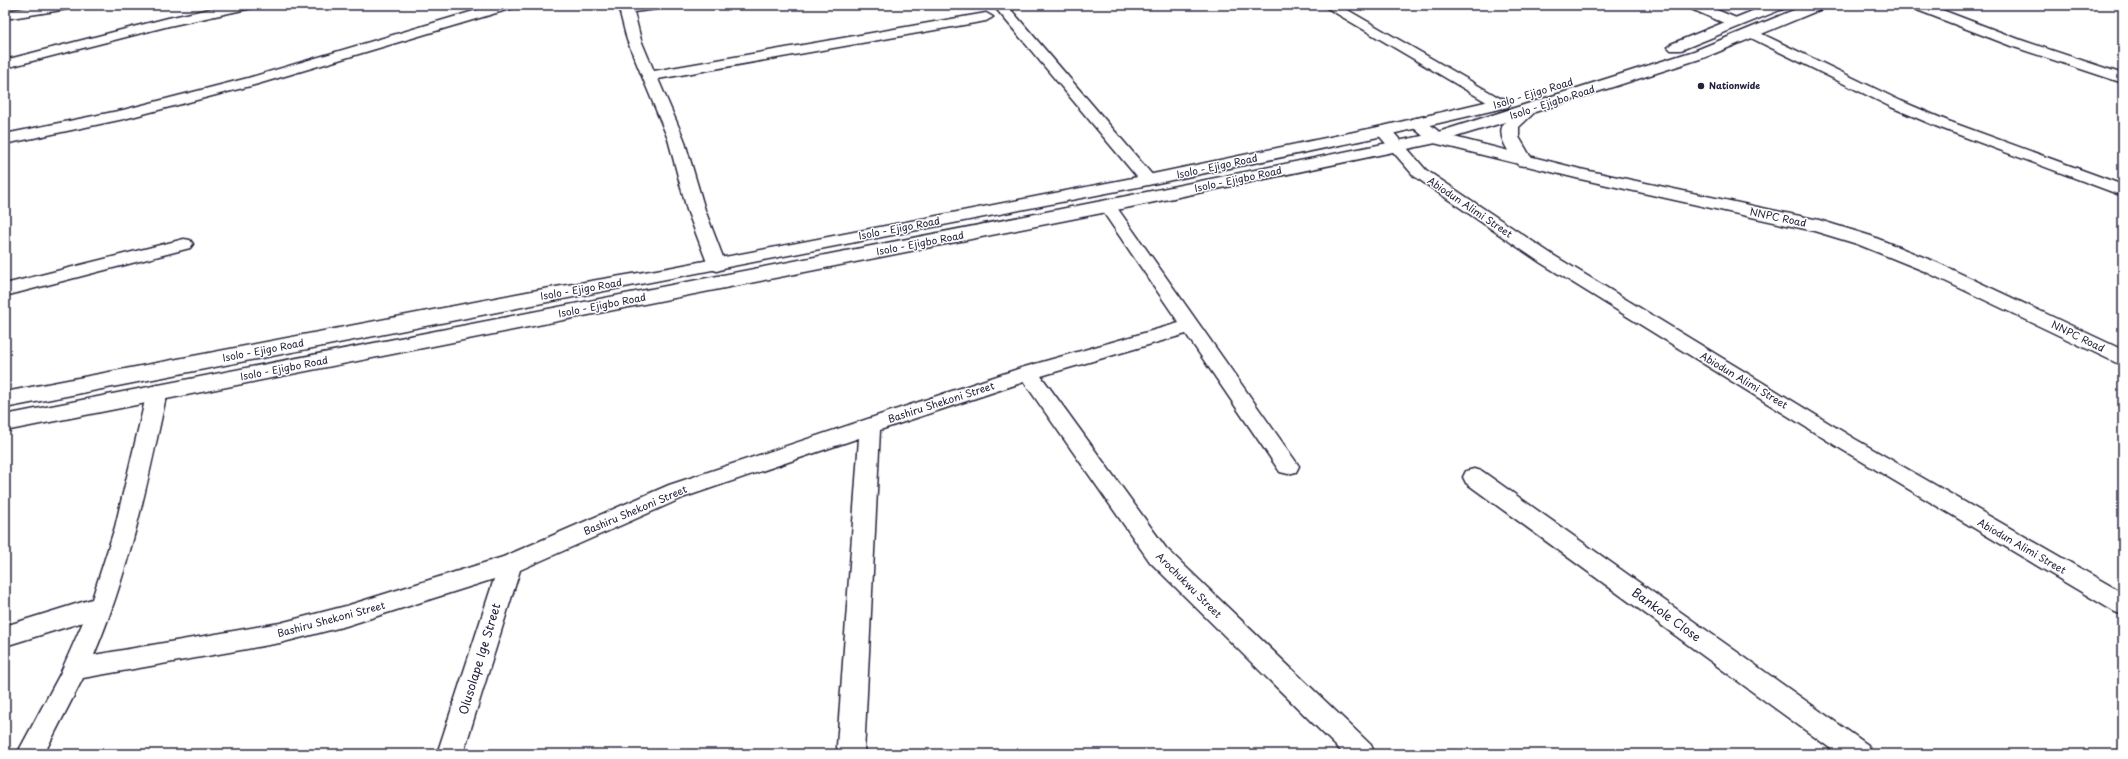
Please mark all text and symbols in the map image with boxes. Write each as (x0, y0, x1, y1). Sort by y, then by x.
street label: Isolo - Ejigo Road (1491, 73, 1575, 112)
place label: Nationwide (1709, 78, 1760, 92)
street label: Isolo - Ejigbo Road (1507, 81, 1597, 122)
marker: Nationwide (1696, 81, 1706, 91)
street label: Isolo - Ejigo Road (1175, 150, 1259, 181)
street label: Isolo - Ejigbo Road (1193, 162, 1283, 195)
street label: Abiodun Alimi Street (1425, 172, 1516, 241)
street label: NNPC Road (1748, 203, 1808, 230)
street label: Isolo - Ejigo Road (857, 212, 941, 243)
street label: Isolo - Ejigbo Road (875, 227, 965, 258)
street label: Isolo - Ejigo Road (539, 274, 623, 303)
street label: Isolo - Ejigbo Road (557, 289, 647, 320)
street label: NNPC Road (2049, 316, 2108, 355)
street label: Isolo - Ejigo Road (221, 334, 305, 365)
street label: Abiodun Alimi Street (1698, 347, 1791, 412)
street label: Isolo - Ejigbo Road (239, 352, 329, 383)
street label: Bashiru Shekoni Street (886, 377, 996, 426)
street label: Bashiru Shekoni Street (581, 481, 689, 538)
street label: Abiodun Alimi Street (1975, 514, 2069, 577)
street label: Arochukwu Street (1153, 548, 1226, 621)
street label: Bankole Close (1628, 583, 1705, 645)
street label: Bashiru Shekoni Street (275, 597, 386, 640)
street label: Olusolape Ige Street (454, 601, 505, 717)

